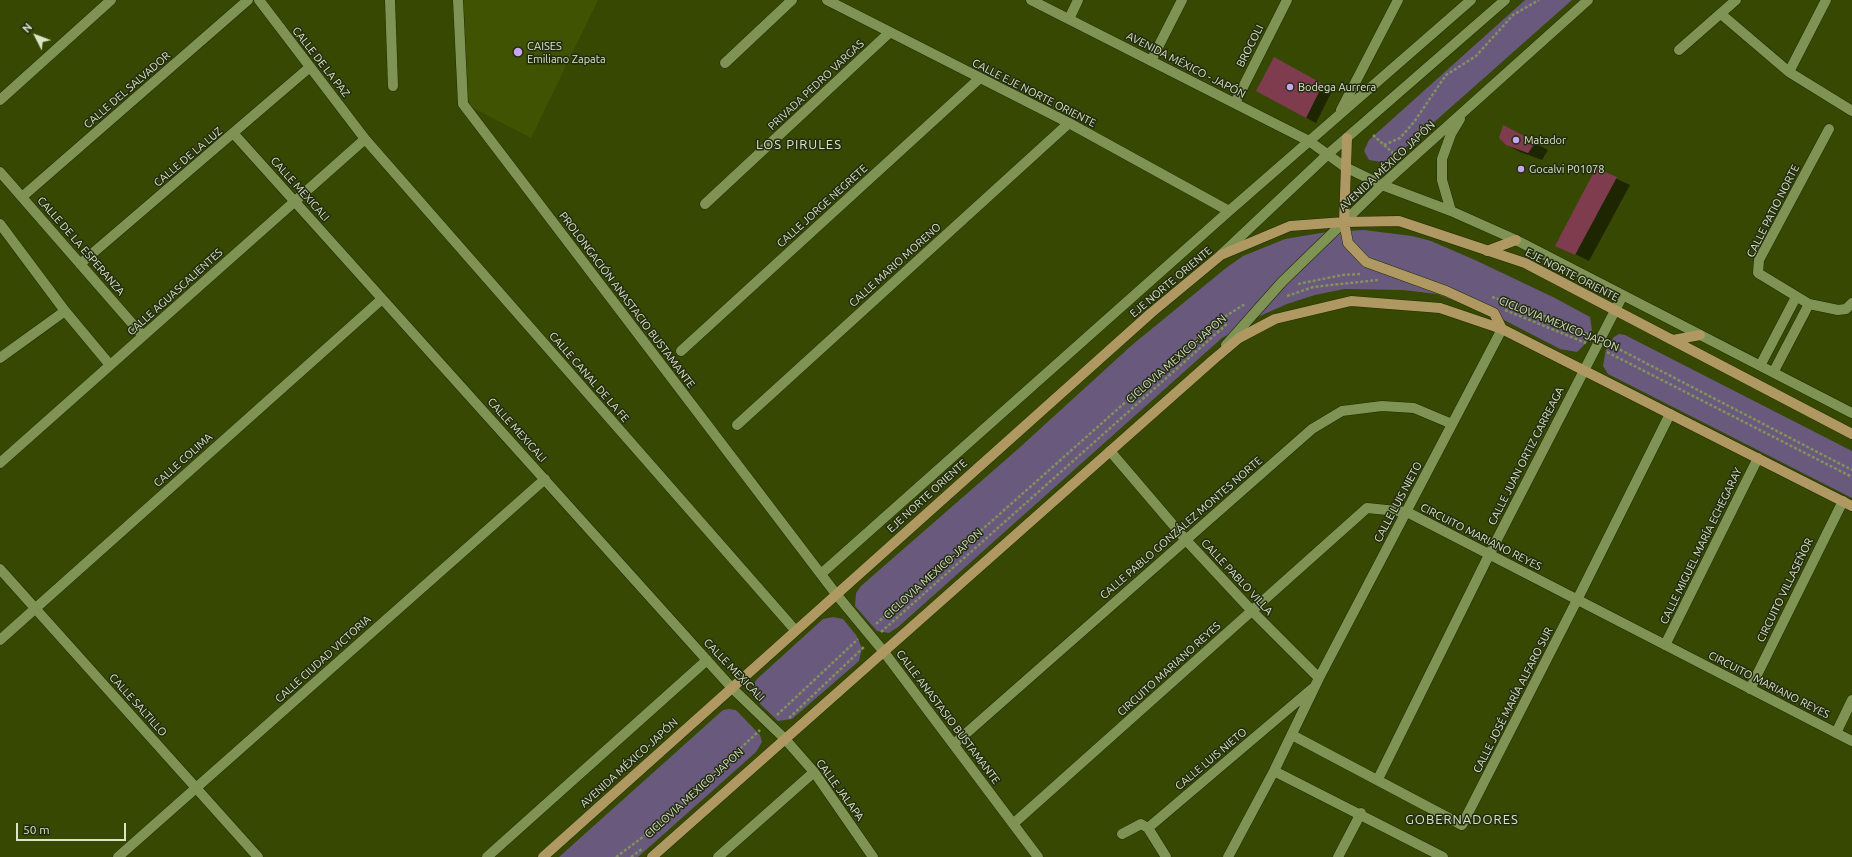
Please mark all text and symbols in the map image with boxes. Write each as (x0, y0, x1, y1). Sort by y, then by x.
north arrow (16, 16, 56, 56)
text: N (20, 21, 34, 35)
street label: BROCOLI (1234, 23, 1266, 69)
street label: CALLE DE LA PAZ (289, 24, 353, 100)
street label: AVENIDA MÉXICO - JAPÓN (1124, 29, 1248, 101)
street label: PRIVADA PEDRO VARGAS (765, 37, 867, 133)
place label: CAISES Emiliano Zapata (527, 39, 606, 65)
marker: CAISES Emiliano Zapata (512, 46, 524, 58)
street label: CALLE DEL SALVADOR (81, 49, 173, 131)
street label: CALLE EJE NORTE ORIENTE (970, 56, 1098, 130)
place label: Bodega Aurrera (1298, 80, 1376, 94)
marker: Bodega Aurrera (1285, 82, 1295, 92)
street label: AVENIDA MÉXICO JAPÓN (1336, 118, 1438, 214)
street label: CALLE DE LA LUZ (151, 125, 225, 189)
place label: Matador (1524, 133, 1566, 147)
marker: Matador (1511, 135, 1521, 145)
district label: LOS PIRULES (756, 137, 842, 153)
street label: CALLE MEXICALI (268, 154, 332, 224)
street label: CALLE JORGE NEGRETE (774, 162, 870, 250)
place label: Gocalvi P01078 (1529, 162, 1604, 176)
street label: CALLE PATIO NORTE (1744, 162, 1802, 260)
marker: Gocalvi P01078 (1516, 164, 1526, 174)
street label: CALLE DE LA ESPERANZA (35, 194, 127, 298)
street label: PROLONGACIÓN ANASTACIO BUSTAMANTE (556, 209, 698, 391)
street label: CALLE MARIO MORENO (846, 220, 944, 310)
street label: EJE NORTE ORIENTE (1127, 244, 1215, 320)
street label: CALLE AGUASCALIENTES (125, 246, 225, 338)
street label: EJE NORTE ORIENTE (1523, 246, 1621, 304)
street label: CICLOVIA MEXICO-JAPON (1497, 294, 1621, 354)
street label: CICLOVIA MEXICO-JAPON (1123, 312, 1229, 406)
street label: CALLE CANAL DE LA FE (546, 329, 632, 425)
street label: CALLE JUAN ORTIZ CARREAGA (1485, 385, 1567, 527)
street label: CALLE MEXICALI (485, 395, 549, 465)
street label: CALLE COLIMA (151, 430, 215, 490)
street label: CALLE PABLO GONZÁLEZ MONTES NORTE (1097, 454, 1265, 602)
street label: EJE NORTE ORIENTE (884, 457, 970, 535)
street label: CALLE LUIS NIETO (1371, 459, 1425, 545)
street label: CALLE MIGUEL MARÍA ECHEGARAY (1657, 466, 1745, 626)
street label: CIRCUITO MARIANO REYES (1418, 501, 1544, 573)
street label: CICLOVIA MEXICO-JAPON (881, 526, 985, 622)
street label: CALLE PABLO VILLA (1198, 536, 1276, 618)
street label: CIRCUITO VILLASEÑOR (1754, 536, 1816, 644)
street label: CALLE CIUDAD VICTORIA (272, 613, 374, 705)
street label: CIRCUITO MARIANO REYES (1115, 619, 1223, 719)
street label: CALLE JOSÉ MARÍA ALFARO SUR (1470, 625, 1556, 775)
street label: CALLE MEXICALI (701, 636, 767, 704)
street label: CALLE ANASTASIO BUSTAMANTE (893, 647, 1003, 787)
street label: CIRCUITO MARIANO REYES (1706, 649, 1832, 721)
street label: CALLE SALTILLO (106, 671, 170, 739)
street label: AVENIDA MÉXICO-JAPÓN (577, 716, 681, 810)
street label: CALLE LUIS NIETO (1172, 725, 1250, 793)
street label: CICLOVIA MEXICO-JAPON (642, 745, 746, 841)
street label: CALLE JALAPA (813, 757, 867, 823)
district label: GOBERNADORES (1405, 812, 1519, 828)
scale bar (18, 815, 128, 841)
text: 50 m (23, 823, 50, 836)

